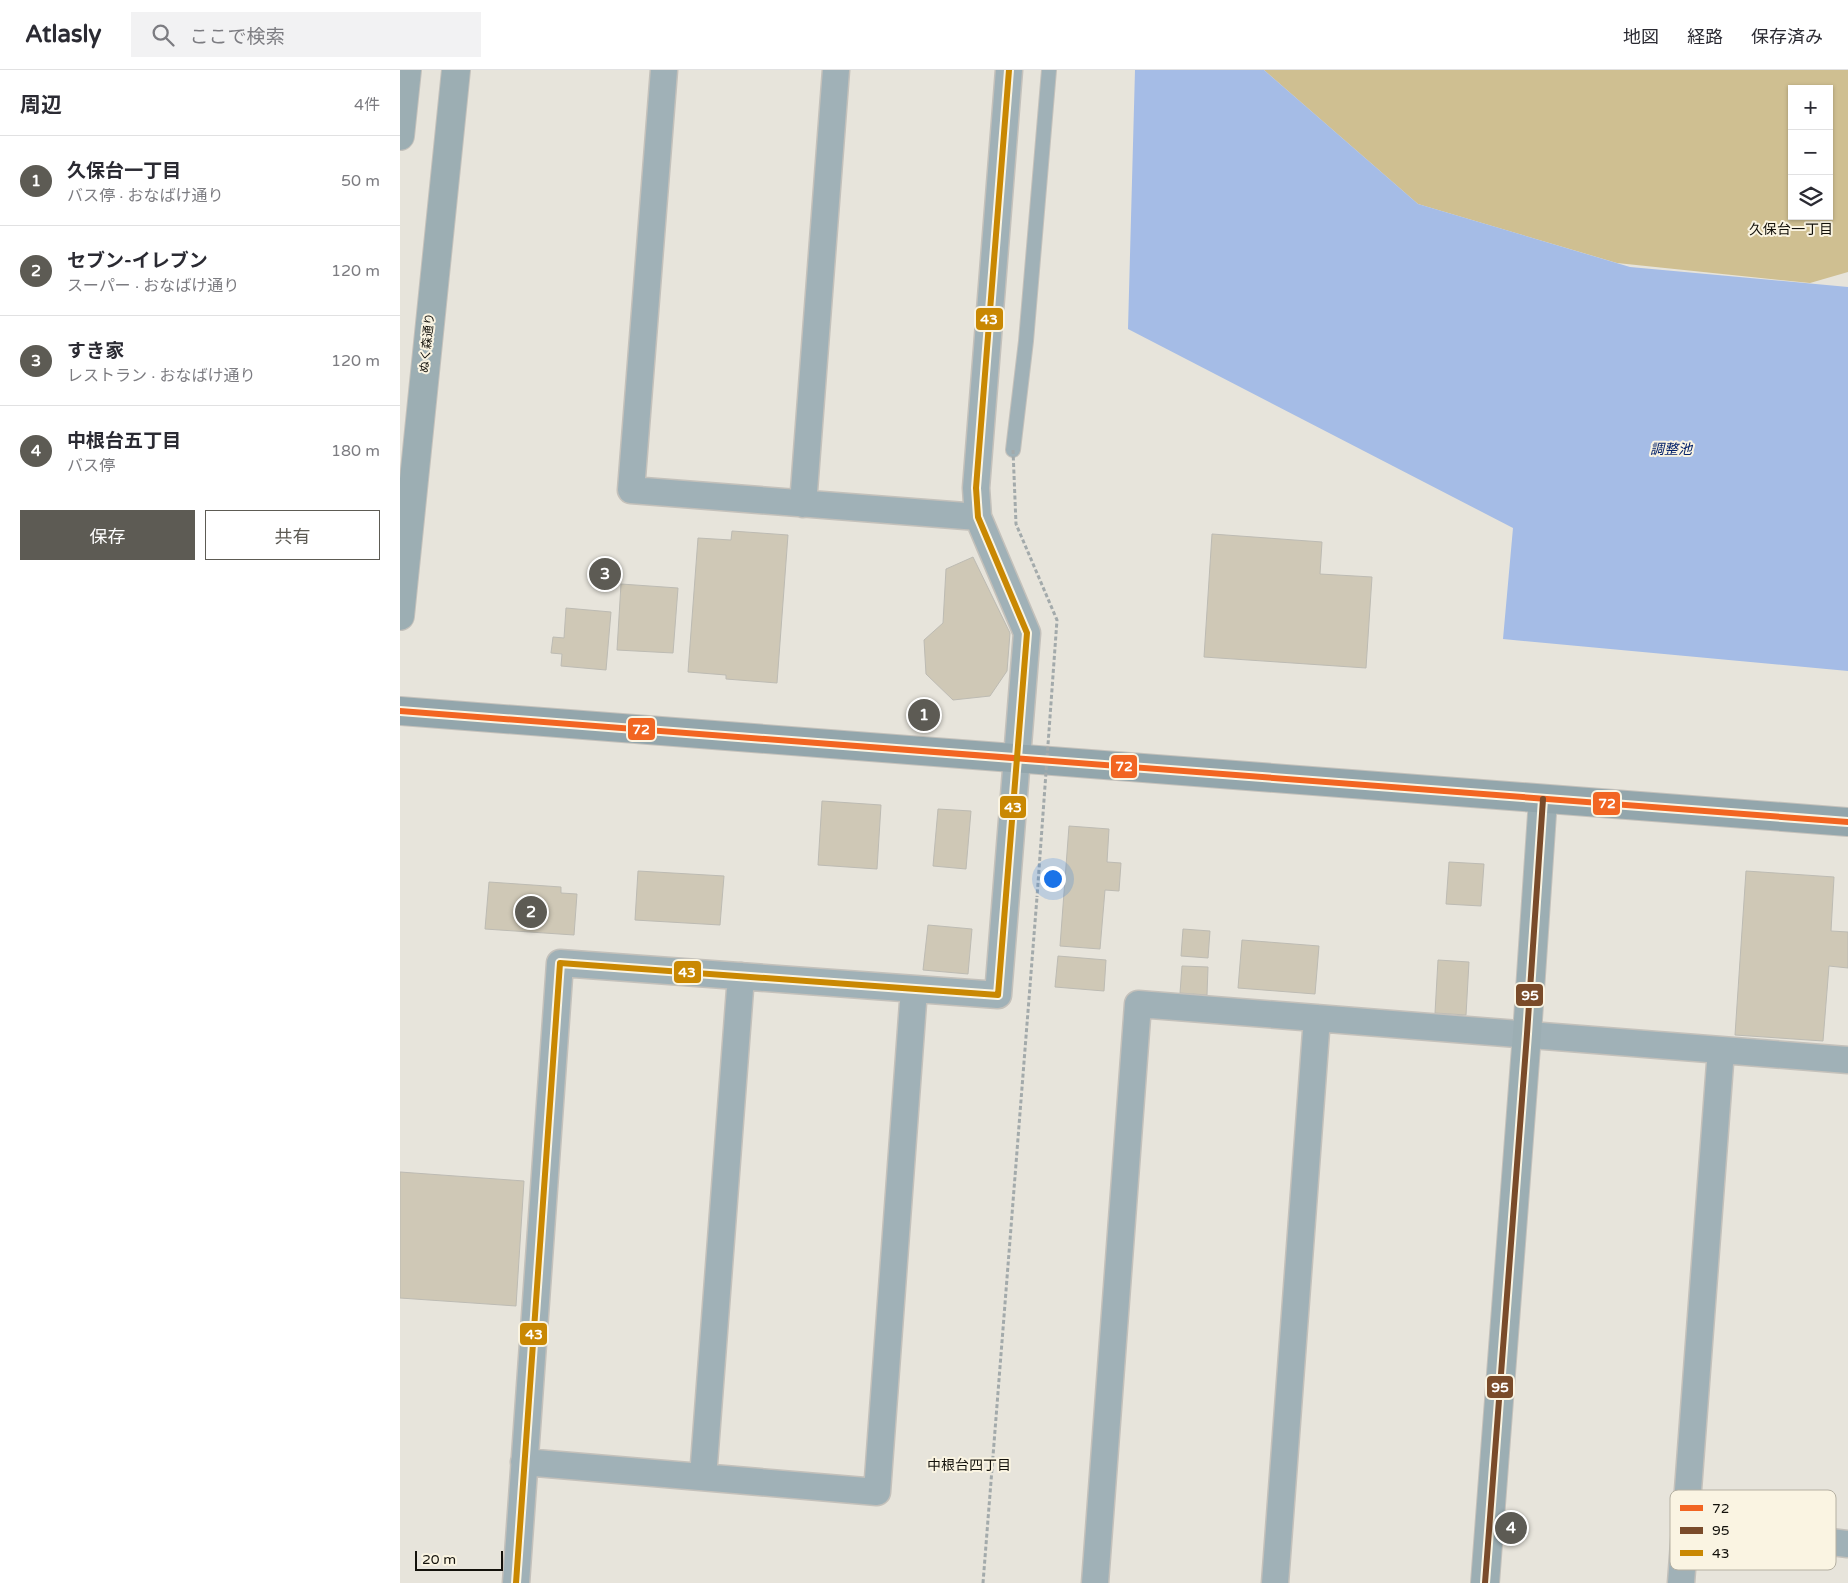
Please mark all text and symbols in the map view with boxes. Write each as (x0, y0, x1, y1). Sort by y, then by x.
search box (131, 12, 481, 57)
text: Atlasly (25, 20, 101, 49)
icon: search (149, 21, 177, 49)
text: ここで検索 (189, 26, 284, 48)
text: 地図 (1623, 26, 1659, 48)
text: 経路 (1687, 26, 1723, 48)
text: 保存済み (1751, 26, 1823, 48)
map controls (1788, 85, 1833, 220)
button: + (1788, 85, 1833, 130)
text: 周辺 (20, 93, 62, 118)
text: 4件 (354, 95, 380, 115)
button: − (1788, 130, 1833, 175)
text: 久保台一丁目 (67, 160, 181, 182)
text: 1 (31, 171, 41, 191)
text: 50 m (341, 171, 380, 191)
button: layers (1788, 175, 1833, 220)
text: バス停 · おなばけ通り (67, 186, 223, 206)
district label: 久保台一丁目 (1749, 221, 1833, 238)
text: セブン-イレブン (67, 250, 208, 272)
text: 2 (31, 261, 41, 281)
text: 120 m (331, 261, 380, 281)
text: スーパー · おなばけ通り (67, 276, 239, 296)
line badge: 43 (975, 307, 1004, 331)
text: 43 (980, 311, 998, 328)
street label: ぬく森通り (417, 312, 437, 374)
text: すき家 (67, 340, 124, 362)
text: 3 (31, 351, 41, 371)
text: 120 m (331, 351, 380, 371)
text: レストラン · おなばけ通り (67, 366, 255, 386)
text: 中根台五丁目 (67, 430, 181, 452)
text: 4 (31, 441, 41, 461)
text: 180 m (331, 441, 380, 461)
water label: 調整池 (1650, 441, 1694, 458)
text: バス停 (67, 456, 115, 476)
button: 保存 (20, 510, 195, 560)
button: 共有 (205, 510, 380, 560)
pin: 3 (589, 555, 621, 593)
pin: 1 (908, 696, 940, 734)
line badge: 72 (627, 717, 656, 741)
text: 72 (632, 721, 650, 738)
line badge: 72 (1110, 754, 1138, 779)
text: 72 (1115, 758, 1133, 775)
line badge: 72 (1592, 791, 1621, 816)
line badge: 43 (999, 795, 1027, 819)
text: 72 (1598, 795, 1616, 812)
text: 43 (1004, 799, 1022, 816)
your location (1040, 866, 1066, 892)
pin: 2 (515, 893, 547, 931)
line badge: 43 (673, 960, 702, 984)
text: 43 (678, 964, 696, 981)
line badge: 95 (1515, 983, 1544, 1007)
text: 95 (1521, 987, 1539, 1004)
line badge: 43 (519, 1322, 548, 1346)
text: 43 (525, 1326, 543, 1343)
line badge: 95 (1486, 1375, 1514, 1399)
text: 95 (1491, 1379, 1509, 1396)
district label: 中根台四丁目 (927, 1457, 1011, 1474)
legend (1670, 1490, 1836, 1570)
text: 72 (1712, 1500, 1730, 1517)
pin: 4 (1495, 1509, 1527, 1547)
text: 95 (1712, 1522, 1730, 1539)
text: 43 (1712, 1545, 1730, 1562)
scale bar (415, 1548, 502, 1571)
text: 20 m (422, 1551, 456, 1568)

